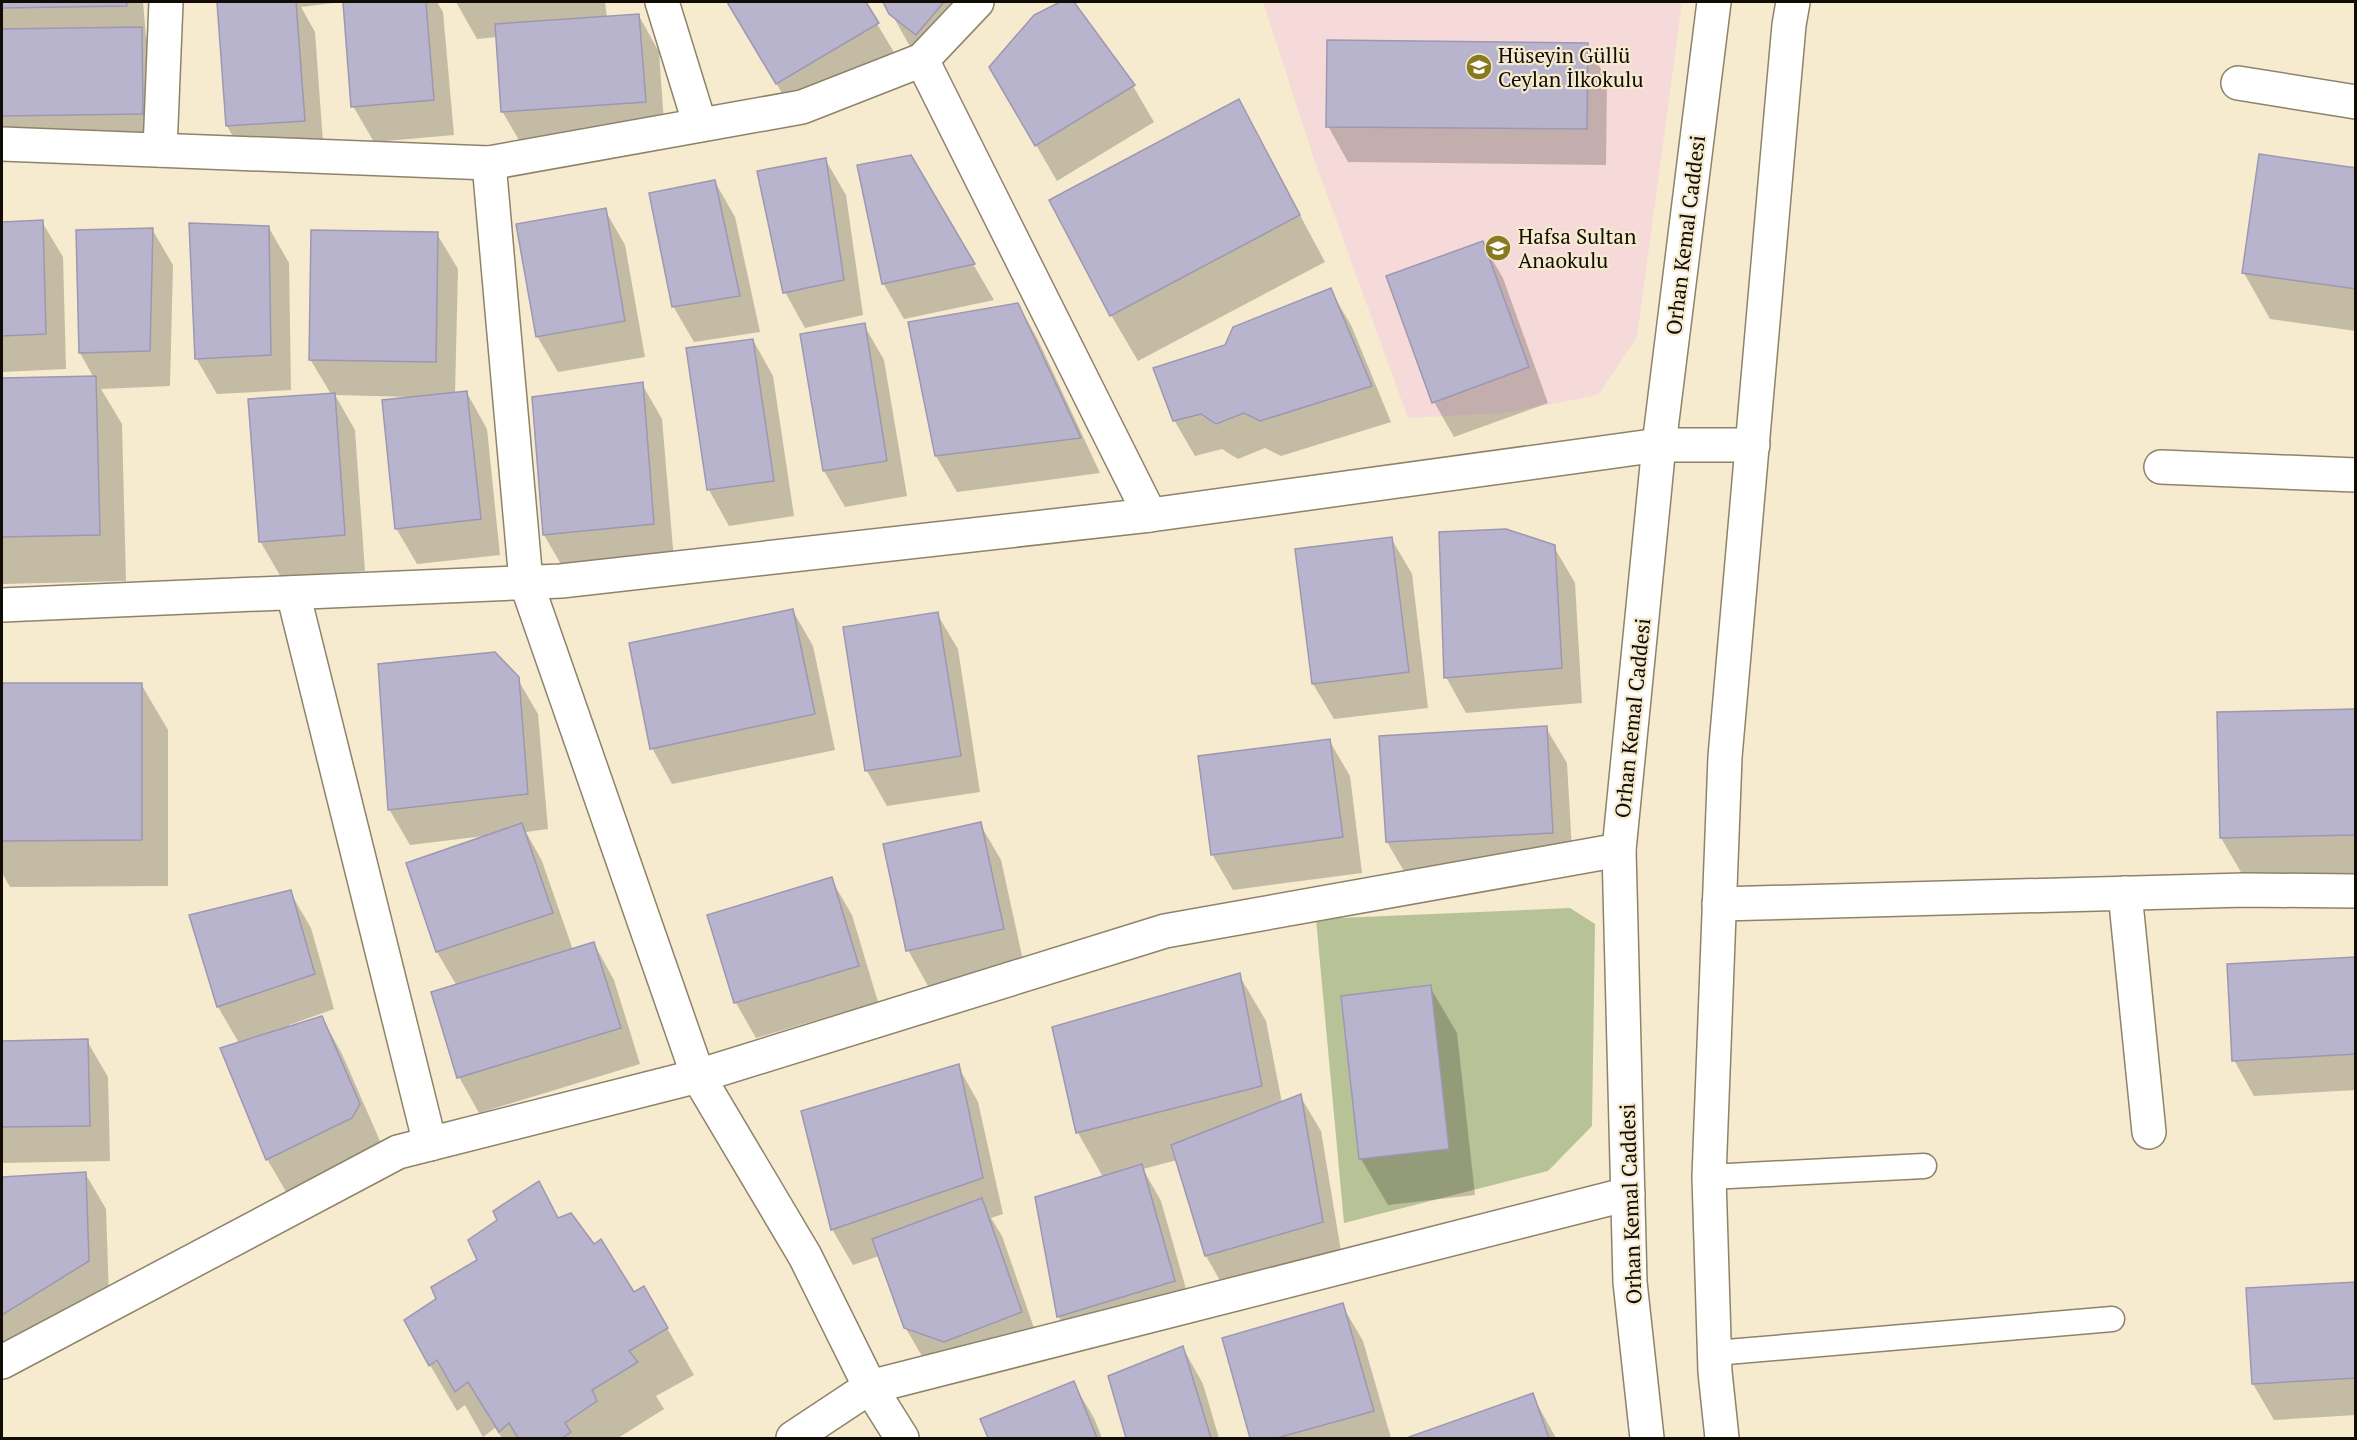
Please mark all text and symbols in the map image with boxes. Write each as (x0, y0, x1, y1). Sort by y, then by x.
place label: Hüseyin Güllü Ceylan İlkokulu (1498, 41, 1644, 93)
school or university icon: Hüseyin Güllü Ceylan İlkokulu (1464, 52, 1494, 82)
street label: Orhan Kemal Caddesi (1659, 134, 1711, 336)
place label: Hafsa Sultan Anaokulu (1518, 222, 1637, 274)
school or university icon: Hafsa Sultan Anaokulu (1483, 233, 1513, 263)
street label: Orhan Kemal Caddesi (1608, 617, 1656, 819)
street label: Orhan Kemal Caddesi (1613, 1103, 1647, 1305)

